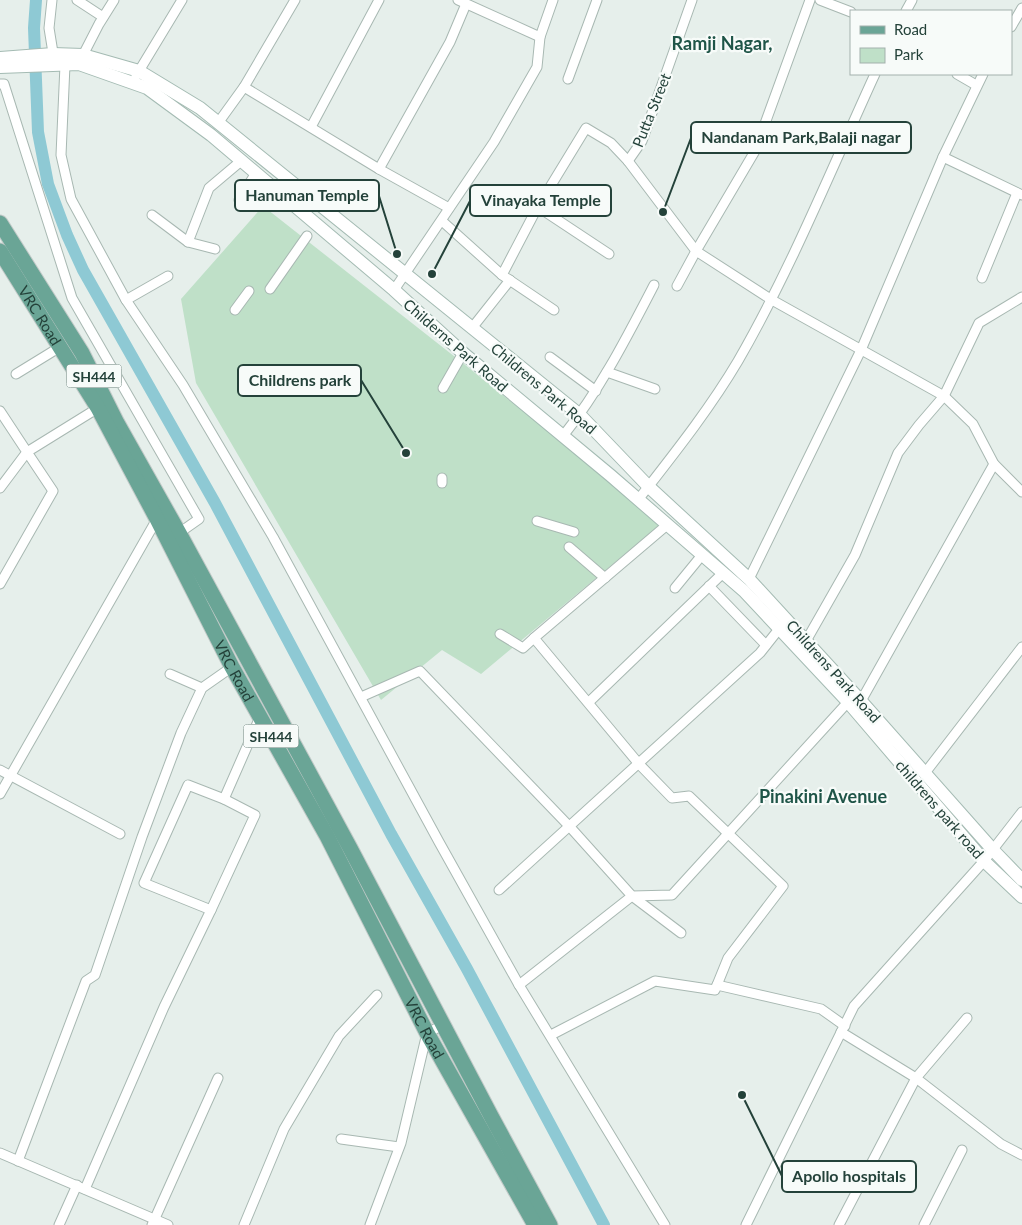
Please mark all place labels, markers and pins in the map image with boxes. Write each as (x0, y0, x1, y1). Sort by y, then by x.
callout: Nandanam Park,Balaji nagar (691, 122, 911, 153)
callout: Hanuman Temple (235, 180, 379, 211)
callout: Vinayaka Temple (470, 185, 611, 216)
callout: Childrens park (238, 365, 361, 396)
callout: Apollo hospitals (782, 1161, 916, 1192)

